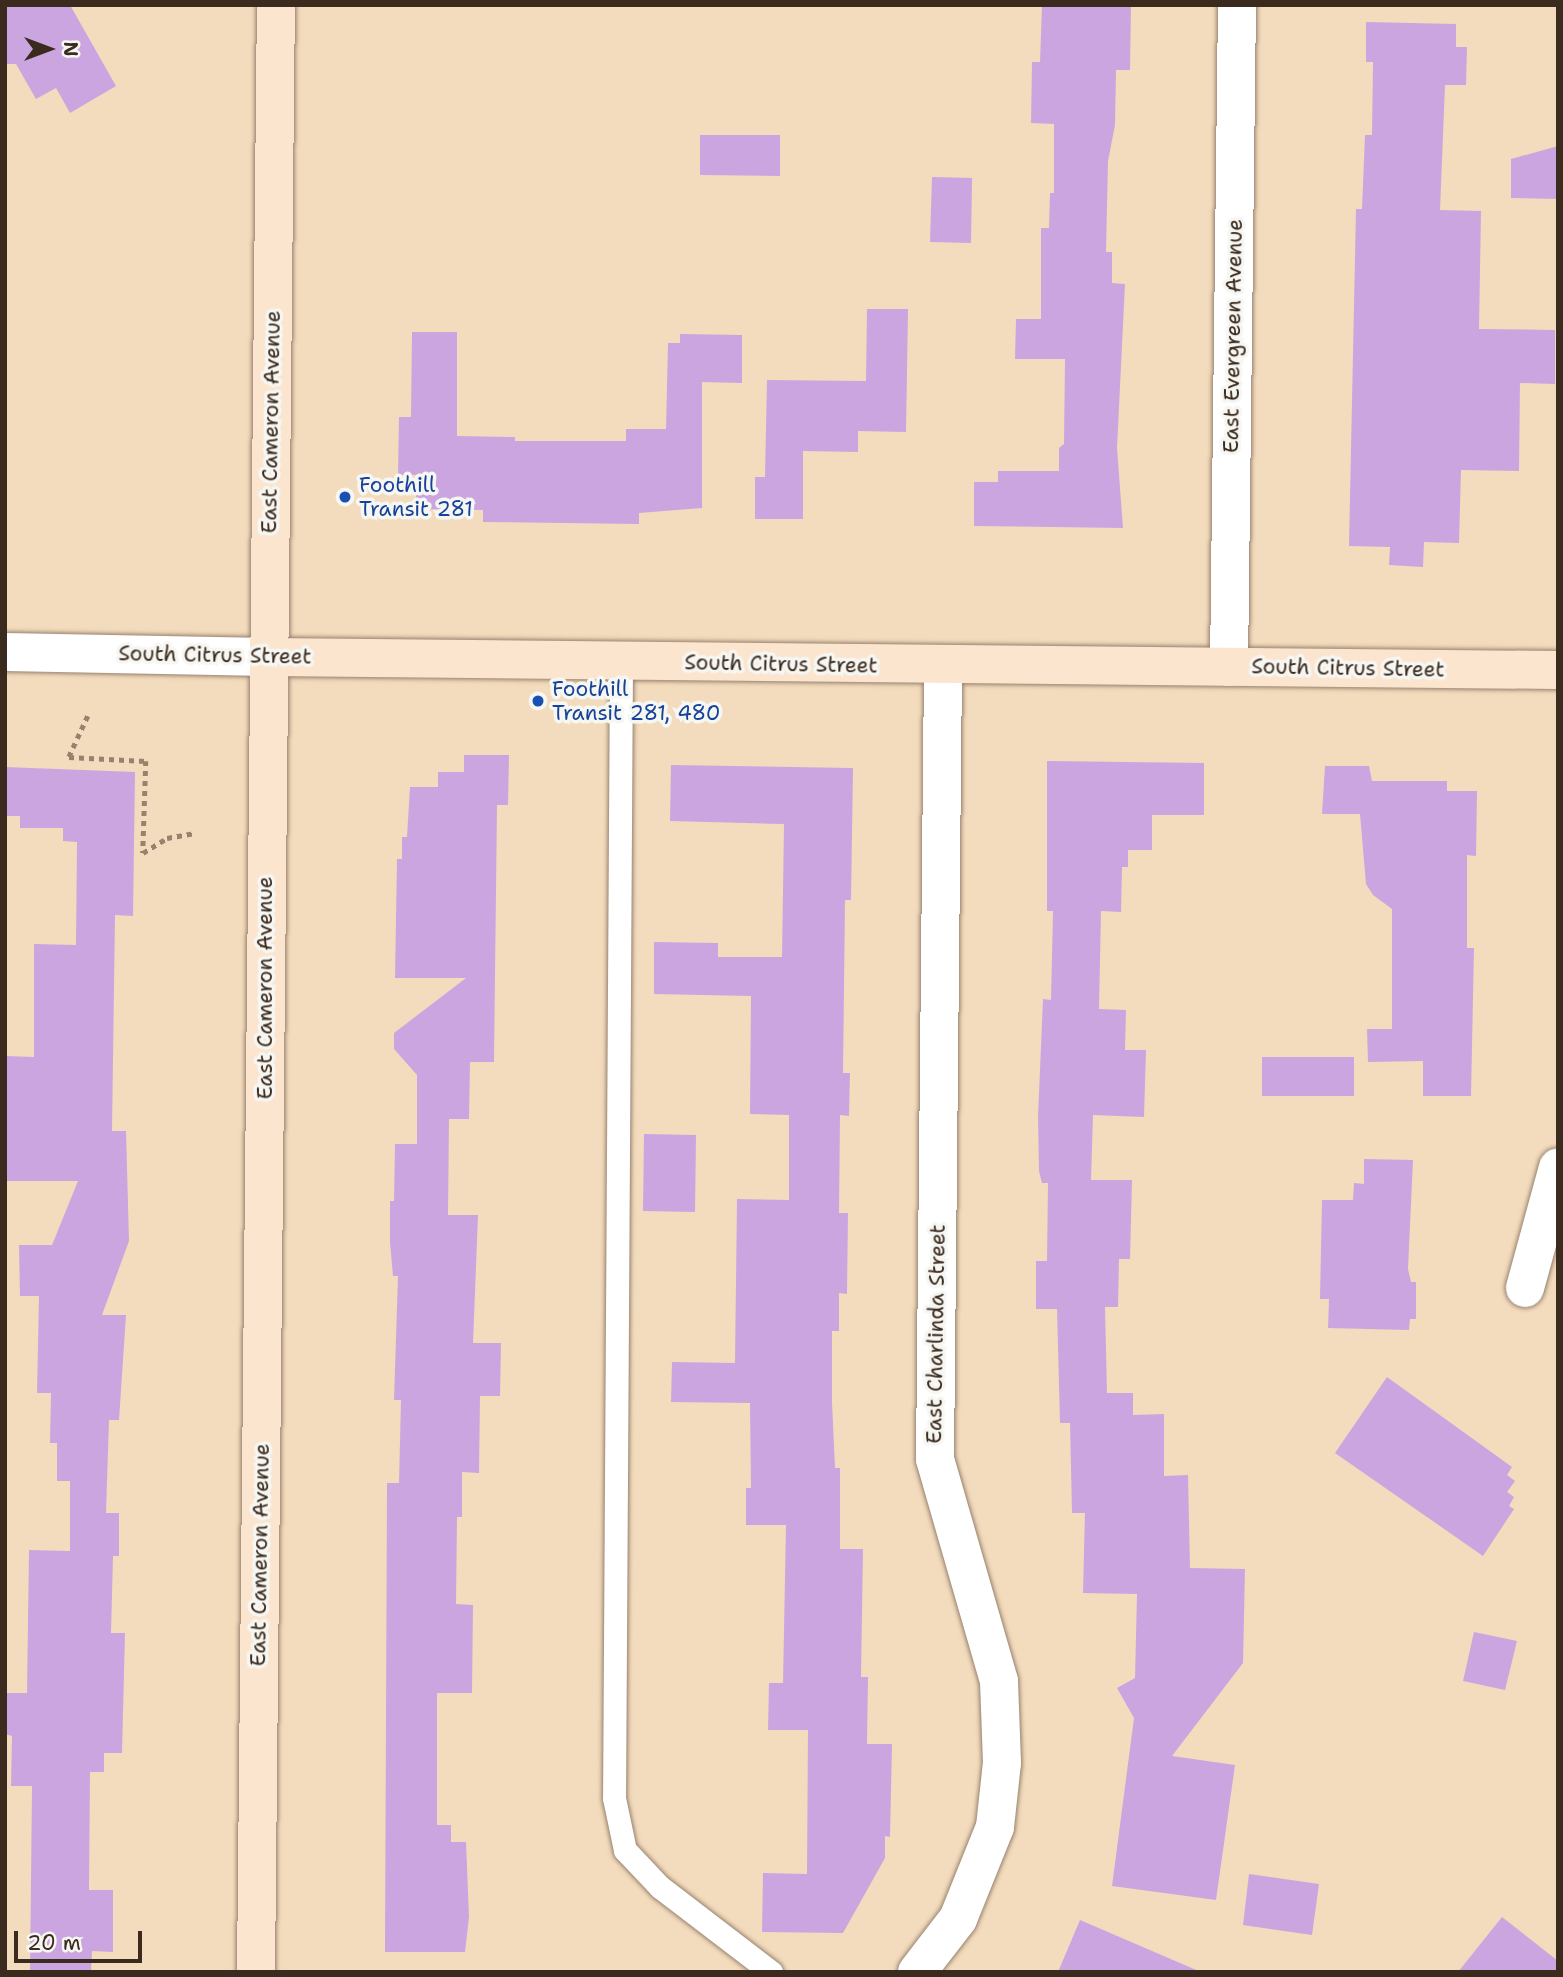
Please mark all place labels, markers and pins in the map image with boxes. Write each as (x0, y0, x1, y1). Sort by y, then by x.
place label: Foothill Transit 281 (359, 472, 473, 522)
marker: Foothill Transit 281 (337, 489, 353, 505)
place label: Foothill Transit 281, 480 (552, 676, 720, 726)
marker: Foothill Transit 281, 480 (530, 693, 546, 709)

